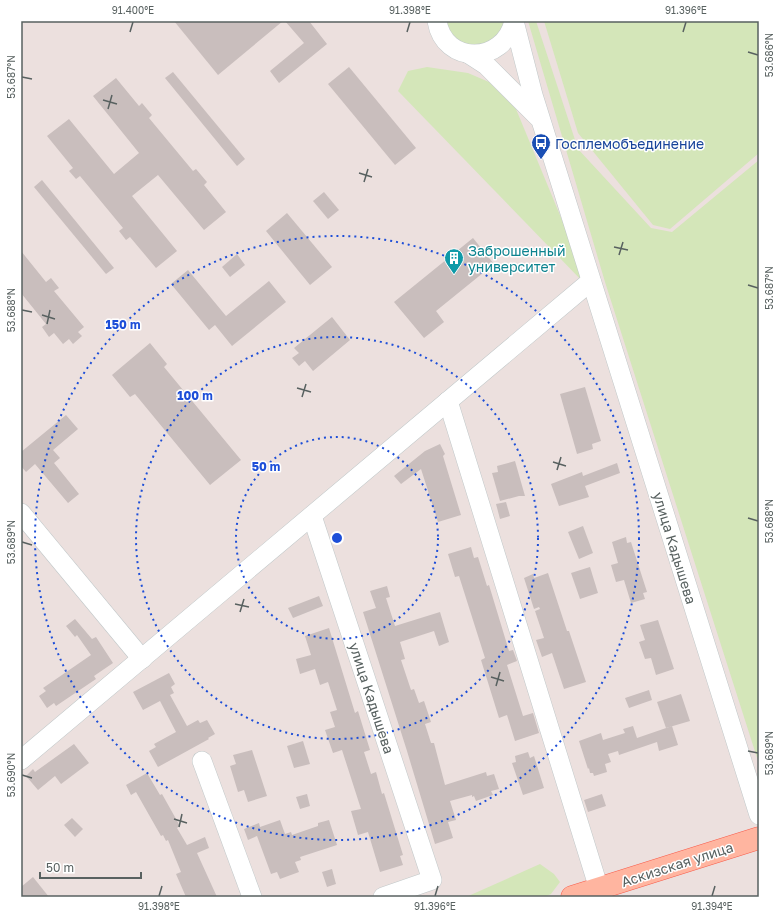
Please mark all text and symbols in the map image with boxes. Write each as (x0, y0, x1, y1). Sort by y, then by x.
text: 91.400°E (112, 4, 154, 16)
text: 91.398°E (389, 4, 431, 16)
text: 91.396°E (665, 4, 707, 16)
text: 53.686°N (763, 33, 775, 77)
text: 53.687°N (5, 55, 17, 99)
bus stop icon: Госплемобъединение (530, 132, 552, 160)
place label: Госплемобъединение (555, 135, 704, 152)
place label: Заброшенный университет (468, 242, 566, 275)
building icon: Заброшенный университет (443, 247, 465, 275)
text: 53.687°N (763, 266, 775, 310)
text: 53.688°N (5, 288, 17, 332)
text: 150 m (106, 317, 140, 332)
text: 100 m (177, 388, 213, 403)
text: 50 m (252, 459, 280, 474)
street label: улица Кадышева (650, 490, 700, 606)
text: 53.688°N (763, 499, 775, 543)
text: 53.689°N (5, 520, 17, 564)
centre of rings (330, 531, 344, 545)
street label: улица Кадышева (346, 640, 398, 756)
text: 53.689°N (763, 731, 775, 775)
text: 53.690°N (5, 753, 17, 797)
street label: Аскизская улица (619, 838, 735, 890)
scale bar (40, 854, 141, 880)
text: 50 m (46, 860, 74, 875)
text: 91.398°E (138, 900, 180, 912)
text: 91.396°E (414, 900, 456, 912)
text: 91.394°E (691, 900, 733, 912)

